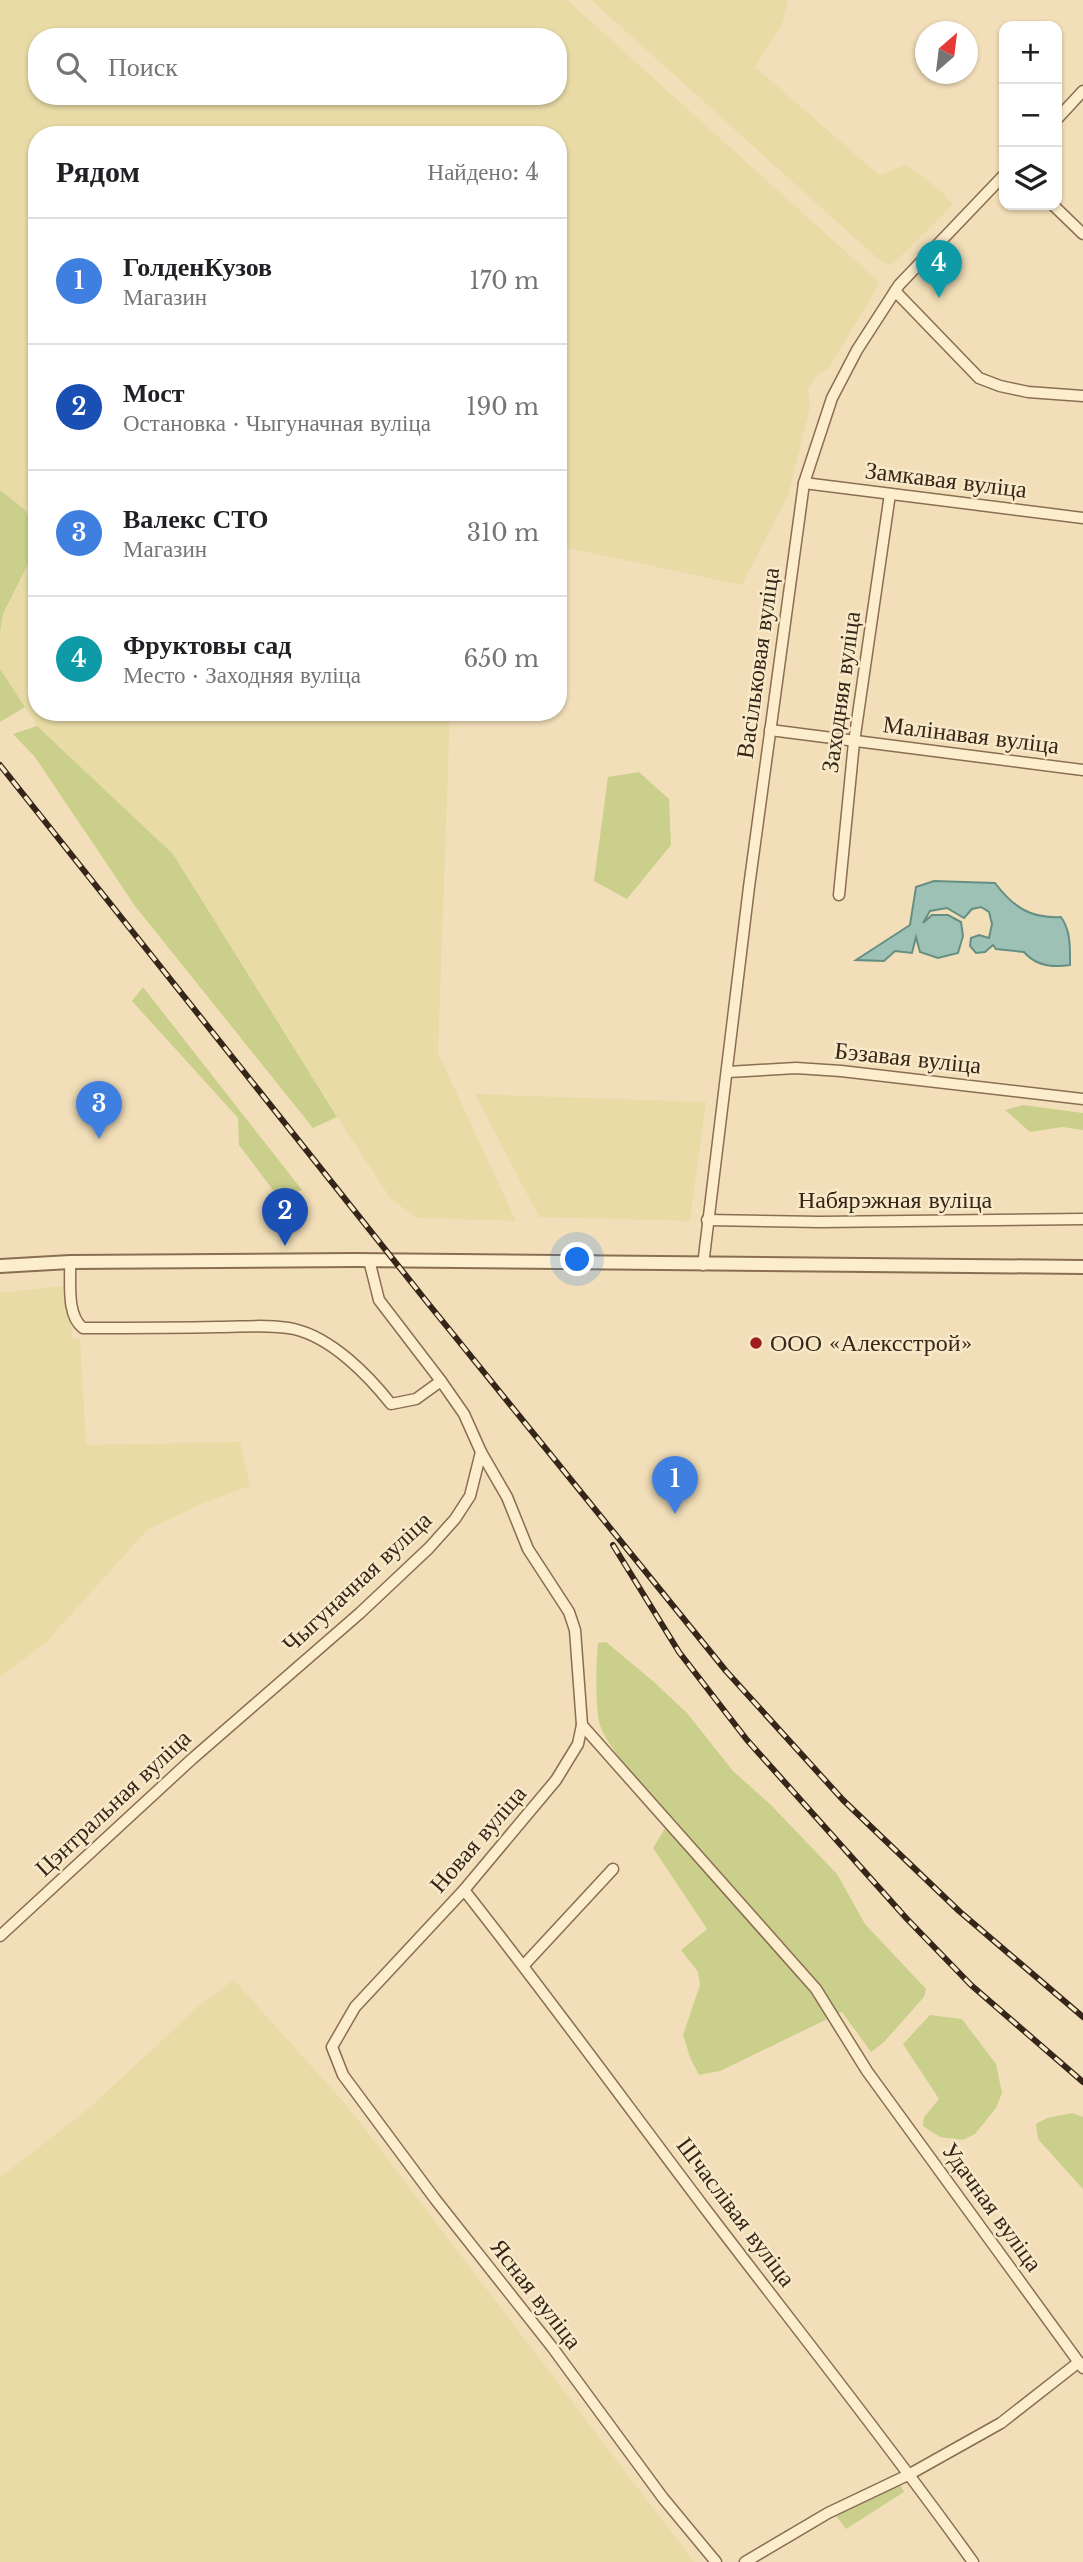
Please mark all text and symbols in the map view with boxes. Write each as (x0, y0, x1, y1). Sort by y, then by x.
north arrow (915, 21, 978, 84)
map controls (999, 21, 1062, 210)
button: + (999, 21, 1062, 84)
search box (28, 28, 567, 105)
icon: search (52, 48, 90, 86)
text: Поиск (108, 51, 178, 83)
button: − (999, 84, 1062, 147)
button: layers (999, 147, 1062, 210)
text: Рядом (56, 153, 140, 190)
text: Найдено: 4 (428, 158, 539, 186)
pin: 4 (916, 240, 962, 298)
text: ГолденКузов (123, 251, 272, 283)
text: 1 (74, 267, 84, 295)
text: 170 m (469, 267, 539, 295)
text: Магазин (123, 283, 207, 311)
text: Мост (123, 377, 185, 409)
text: 2 (72, 393, 86, 421)
text: 190 m (466, 393, 539, 421)
text: Остановка · Чыгуначная вуліца (123, 409, 431, 437)
street label: Замкавая вуліца (863, 455, 1029, 504)
text: Валекс СТО (123, 503, 269, 535)
text: 3 (72, 519, 86, 547)
text: 310 m (467, 519, 539, 547)
text: Магазин (123, 535, 207, 563)
street label: Васільковая вуліца (730, 565, 785, 760)
street label: Заходняя вуліца (815, 609, 866, 775)
text: Фруктовы сад (123, 629, 291, 661)
text: 4 (71, 645, 87, 673)
text: 650 m (463, 645, 539, 673)
text: Место · Заходняя вуліца (123, 661, 361, 689)
street label: Малінавая вуліца (881, 709, 1061, 760)
street label: Бэзавая вуліца (833, 1035, 983, 1080)
pin: 3 (76, 1081, 122, 1139)
street label: Набярэжная вуліца (798, 1185, 992, 1214)
pin: 2 (262, 1188, 308, 1246)
your location (560, 1242, 594, 1276)
place label: ООО «Алексстрой» (770, 1328, 972, 1357)
marker: ООО «Алексстрой» (748, 1335, 764, 1351)
pin: 1 (652, 1456, 698, 1514)
street label: Чыгуначная вуліца (276, 1505, 437, 1658)
street label: Цэнтральная вуліца (29, 1723, 197, 1882)
street label: Новая вуліца (423, 1779, 532, 1898)
street label: Шчаслівая вуліца (671, 2131, 802, 2292)
street label: Удачная вуліца (936, 2136, 1049, 2277)
street label: Ясная вуліца (484, 2233, 589, 2355)

